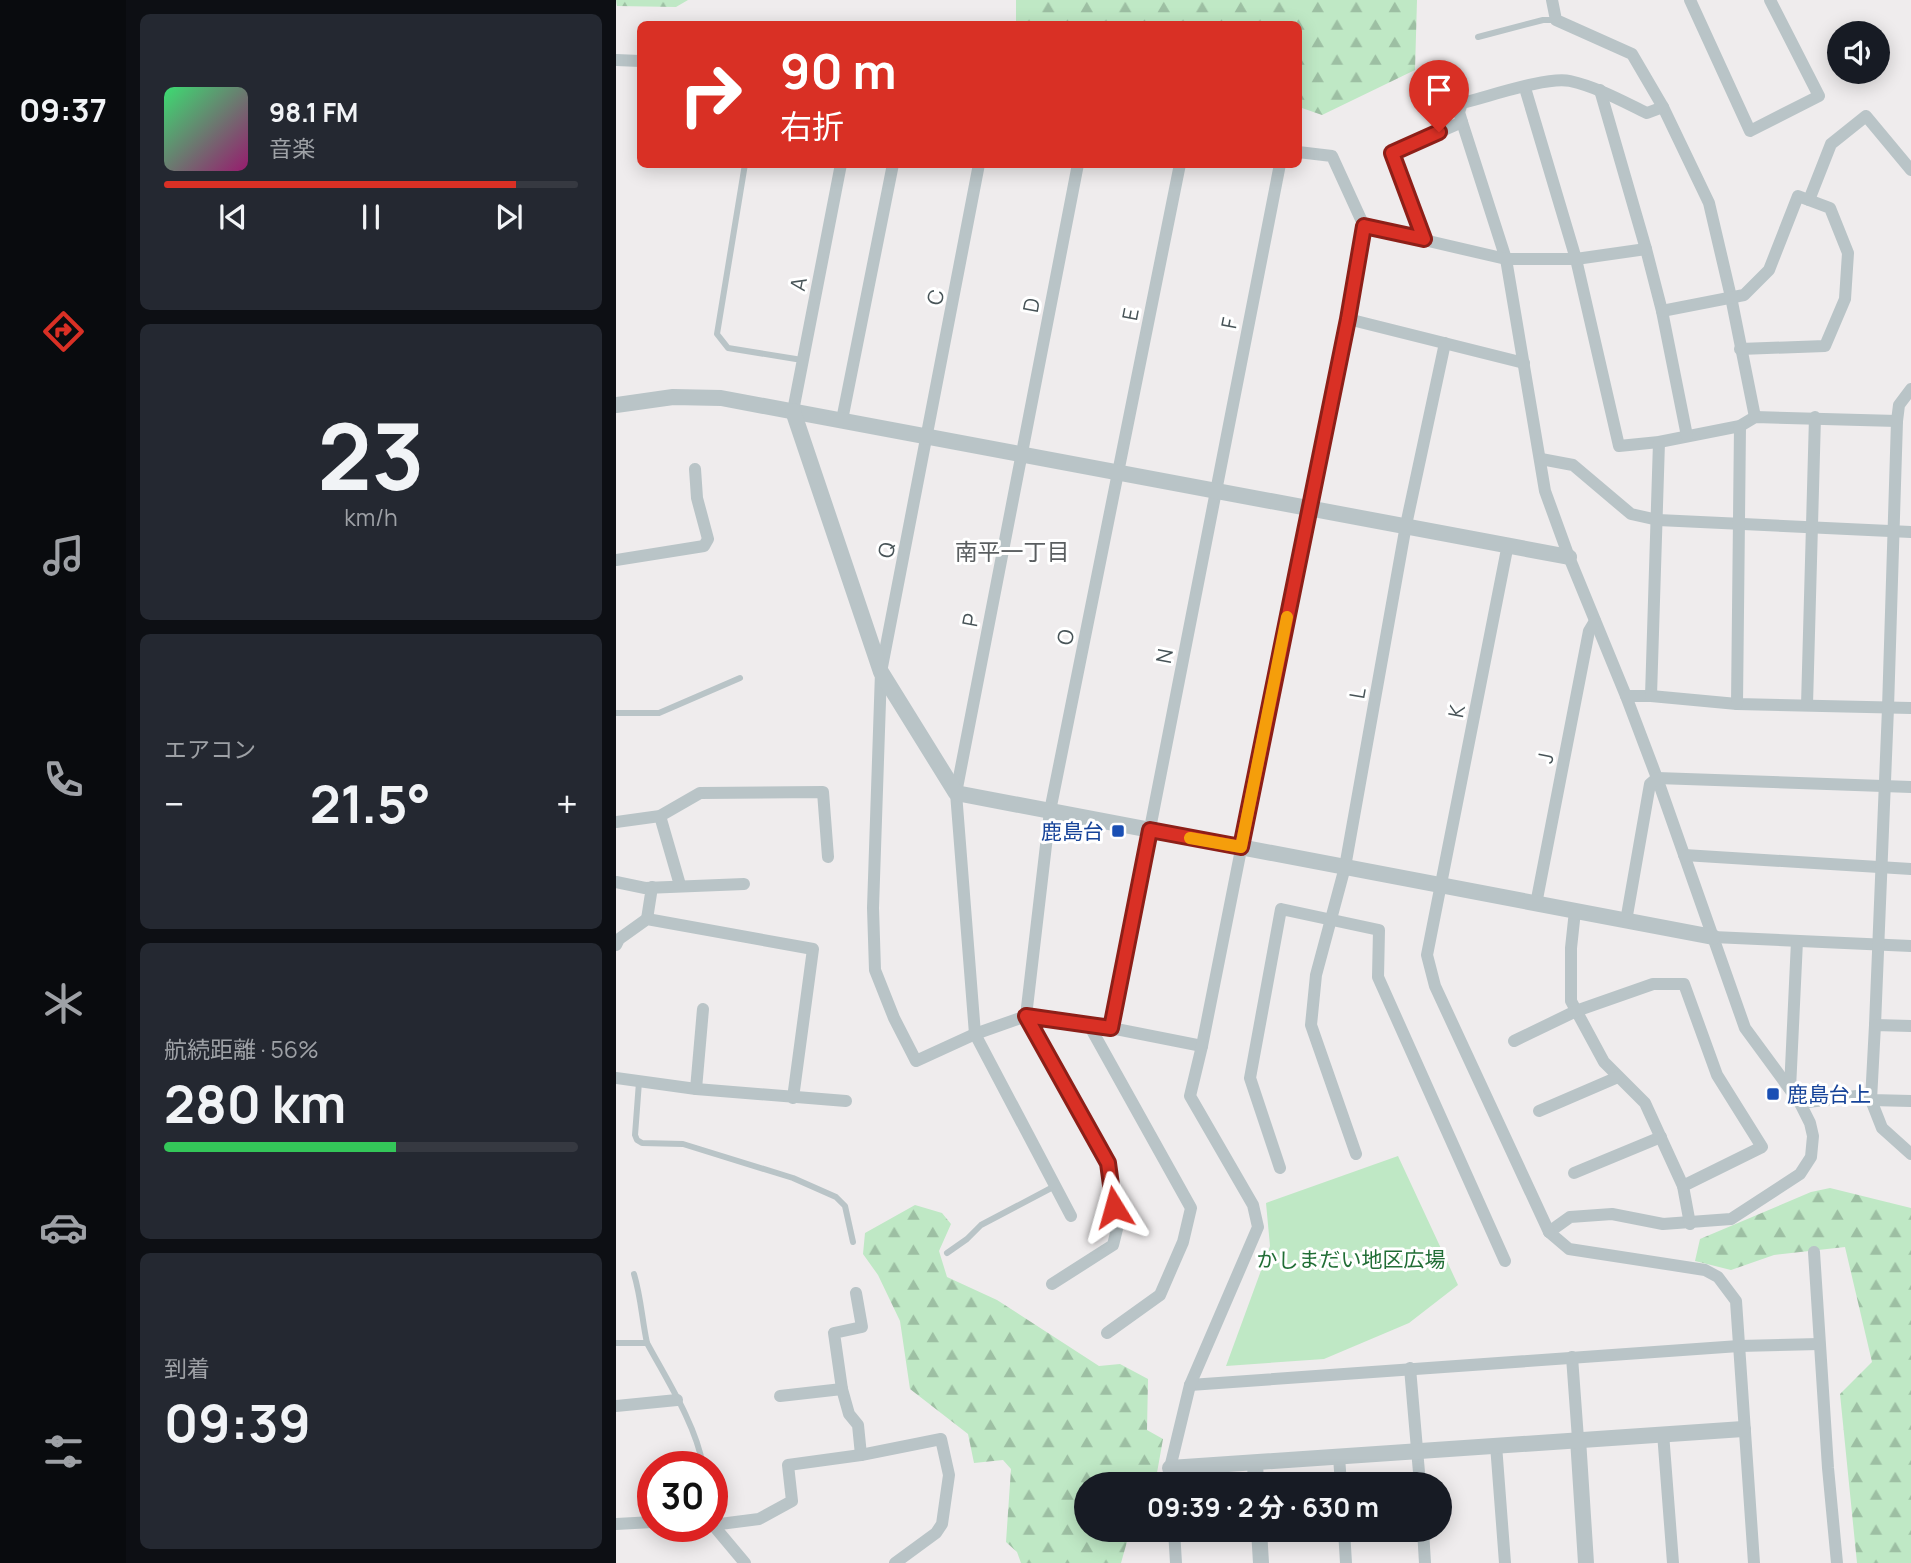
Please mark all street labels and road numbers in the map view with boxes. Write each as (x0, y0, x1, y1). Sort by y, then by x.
street label: A (783, 275, 813, 293)
street label: C (920, 287, 950, 307)
street label: D (1016, 295, 1046, 315)
street label: E (1115, 305, 1145, 323)
street label: F (1214, 315, 1244, 331)
street label: Q (871, 540, 901, 560)
street label: P (955, 611, 985, 629)
street label: O (1050, 627, 1080, 647)
street label: N (1149, 646, 1179, 666)
street label: L (1342, 685, 1372, 701)
street label: K (1441, 702, 1471, 720)
street label: J (1530, 751, 1560, 765)

